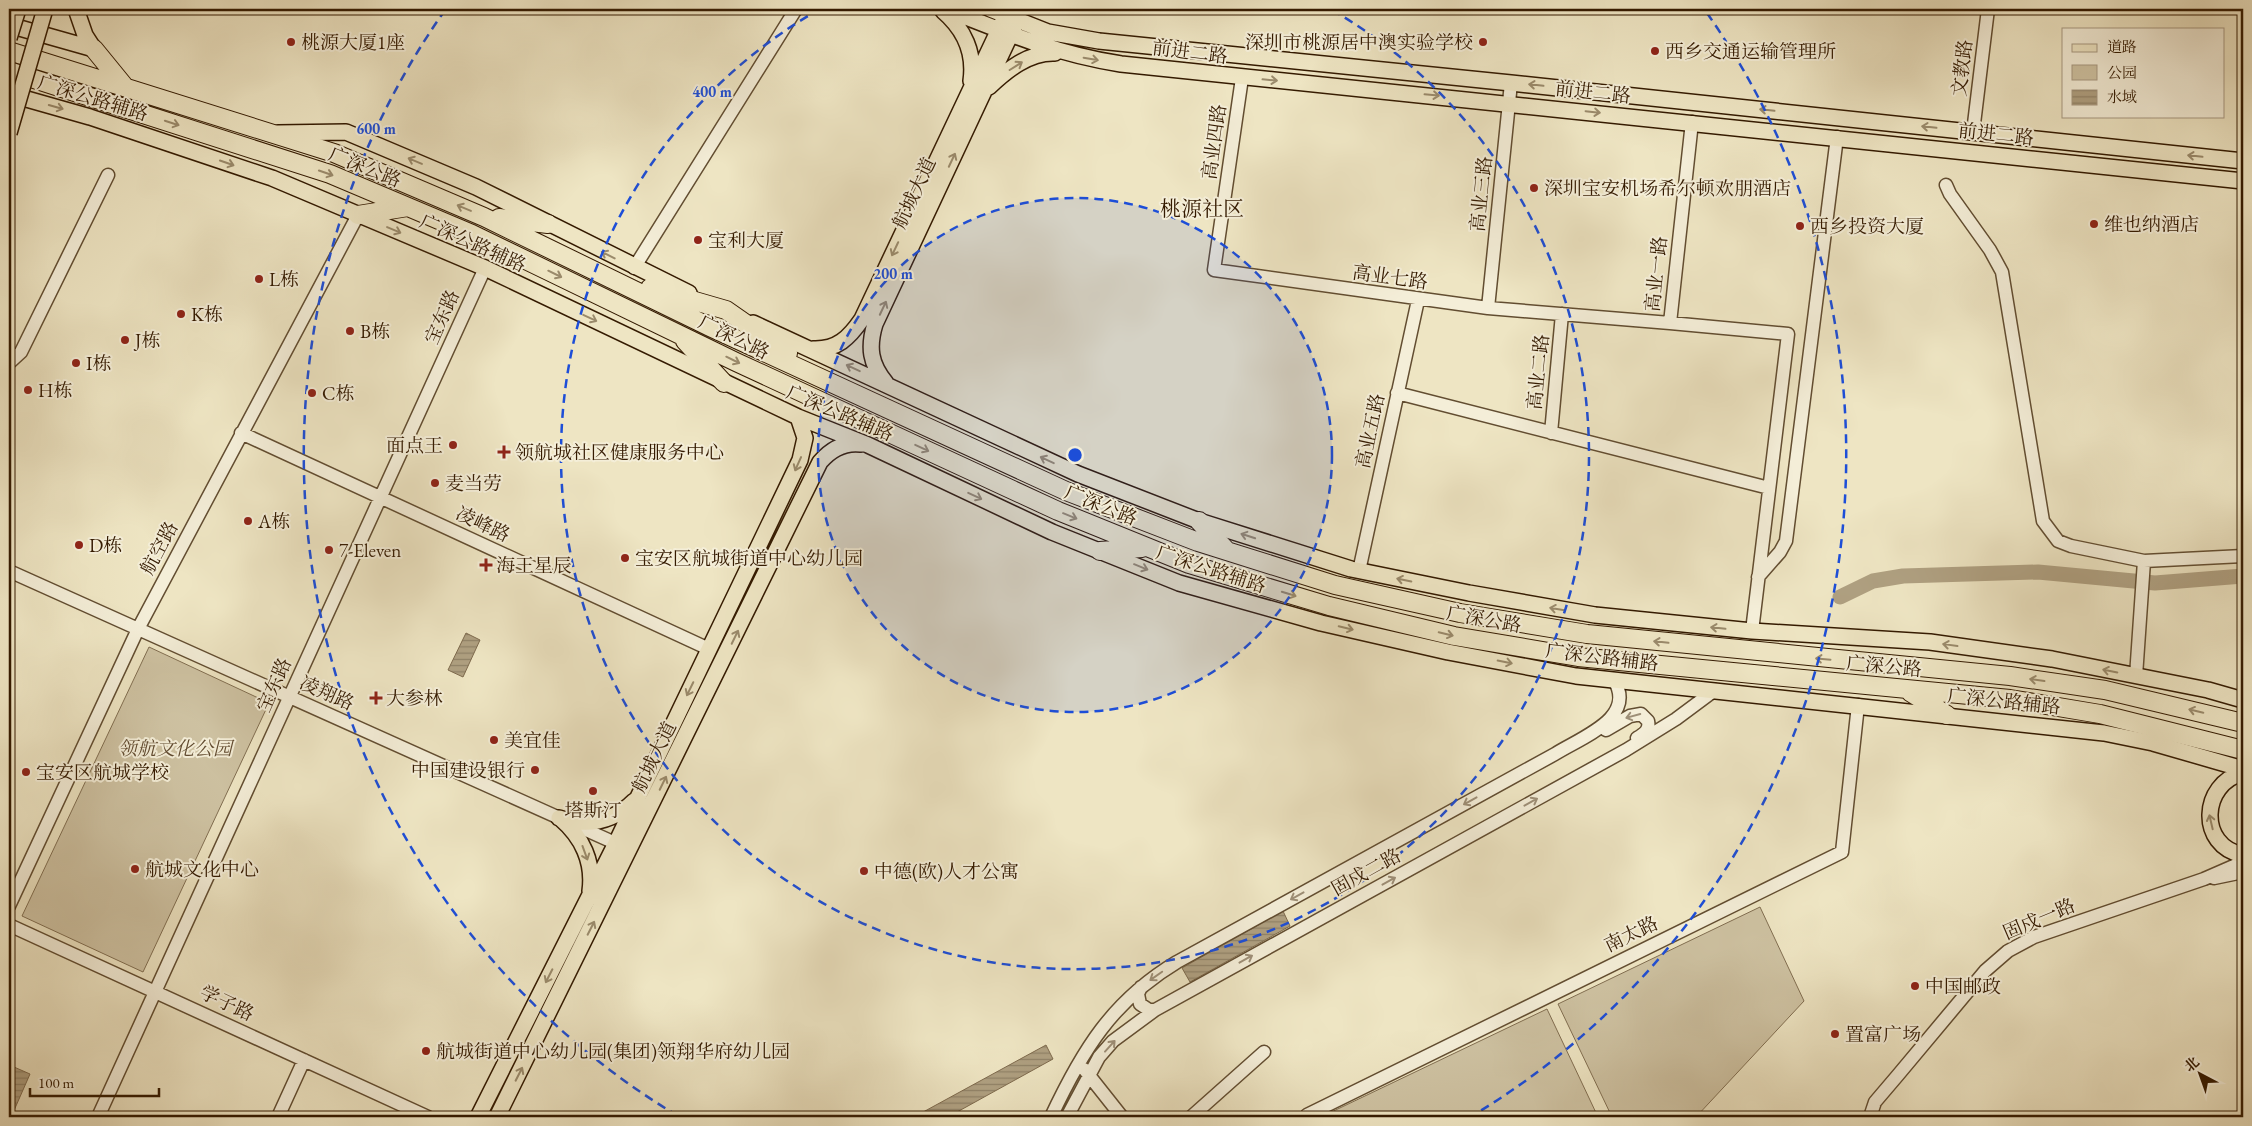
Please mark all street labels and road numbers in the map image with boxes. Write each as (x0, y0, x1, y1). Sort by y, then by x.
street label: 前进二路 (1151, 35, 1229, 69)
street label: 文教路 (1946, 38, 1978, 98)
street label: 广深公路辅路 (35, 69, 151, 127)
street label: 前进二路 (1554, 76, 1632, 108)
street label: 高业四路 (1196, 103, 1232, 181)
street label: 前进二路 (1957, 118, 2035, 150)
street label: 广深公路 (325, 141, 405, 193)
street label: 航城大道 (887, 153, 941, 233)
street label: 高业三路 (1465, 155, 1497, 233)
street label: 广深公路辅路 (416, 208, 530, 278)
street label: 高业一路 (1640, 235, 1672, 313)
street label: 高业七路 (1351, 259, 1429, 295)
street label: 宝东路 (419, 286, 465, 348)
street label: 广深公路 (694, 309, 774, 365)
street label: 高业二路 (1522, 333, 1554, 411)
street label: 广深公路辅路 (783, 379, 897, 447)
street label: 高业五路 (1350, 391, 1390, 471)
street label: 广深公路 (1061, 479, 1141, 531)
street label: 凌峰路 (452, 501, 514, 547)
street label: 航空路 (135, 517, 183, 579)
street label: 广深公路辅路 (1153, 539, 1269, 599)
street label: 广深公路 (1444, 600, 1524, 638)
street label: 广深公路辅路 (1544, 638, 1660, 676)
street label: 广深公路 (1845, 650, 1923, 682)
street label: 宝东路 (251, 654, 297, 716)
street label: 凌翔路 (296, 670, 358, 716)
street label: 广深公路辅路 (1946, 683, 2062, 719)
street label: 航城大道 (626, 717, 682, 797)
street label: 固戍二路 (1327, 843, 1405, 901)
street label: 固戍一路 (1999, 893, 2079, 945)
street label: 南太路 (1600, 910, 1662, 958)
street label: 学子路 (196, 980, 258, 1026)

